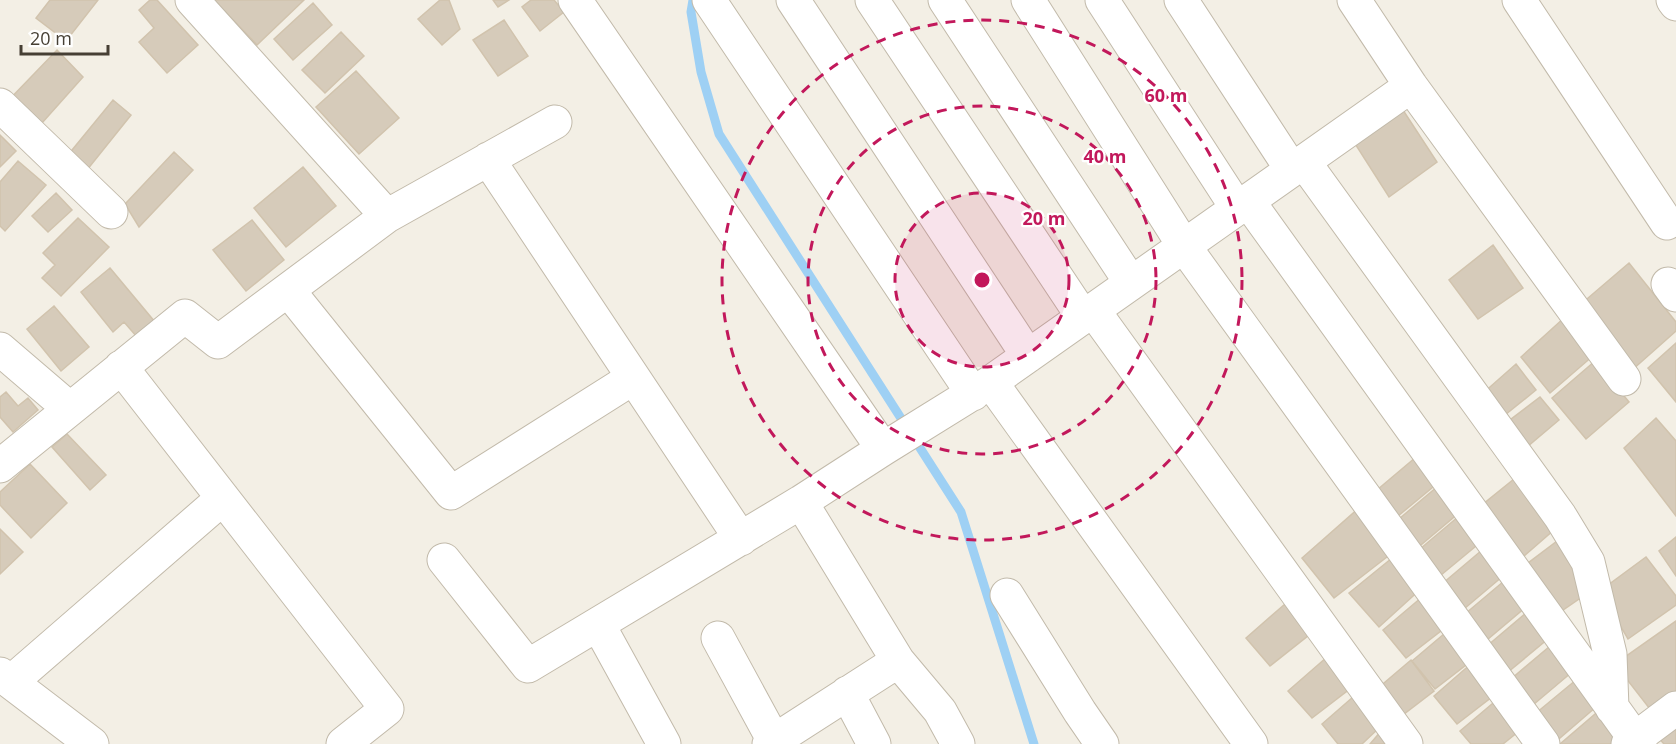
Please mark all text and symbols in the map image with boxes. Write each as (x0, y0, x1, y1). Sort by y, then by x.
scale bar (21, 18, 108, 56)
text: 20 m (30, 26, 72, 50)
text: 60 m (1145, 83, 1187, 107)
text: 40 m (1084, 144, 1126, 168)
text: 20 m (1023, 206, 1065, 230)
centre of rings (972, 270, 992, 290)

